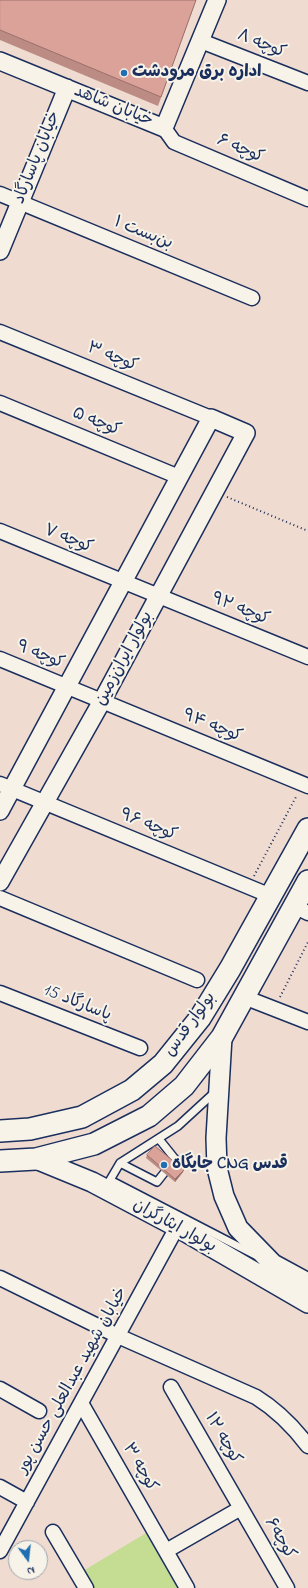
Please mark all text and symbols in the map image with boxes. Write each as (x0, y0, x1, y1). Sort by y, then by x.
street label: کوچه ۸ (234, 26, 288, 64)
place label: اداره برق مرودشت (132, 63, 261, 83)
marker: اداره برق مرودشت (119, 68, 129, 78)
street label: خیابان شاهد (70, 82, 156, 132)
street label: خیابان پاسارگاد (10, 109, 66, 207)
street label: کوچه ۶ (213, 131, 267, 169)
street label: بن‌بست ۱ (111, 213, 175, 255)
street label: کوچه ۳ (84, 339, 140, 377)
street label: کوچه ۵ (69, 404, 123, 442)
street label: کوچه ۷ (41, 521, 95, 559)
street label: کوچه ۹۲ (208, 589, 272, 631)
street label: بولوار ایران‌زمین (92, 608, 158, 710)
street label: کوچه ۹ (13, 637, 67, 675)
street label: کوچه ۹۴ (179, 706, 245, 748)
street label: کوچه ۹۶ (116, 805, 180, 847)
street label: پاسارگاد 15 (40, 981, 114, 1027)
street label: بولوار قدس (161, 989, 221, 1061)
place label: جایگاه CNG قدس (172, 1155, 288, 1175)
marker: جایگاه CNG قدس (159, 1160, 169, 1170)
street label: بولوار ایثارگران (129, 1196, 219, 1258)
street label: خیابان شهید عبدالعلی حسن پور (13, 1284, 133, 1478)
street label: کوچه ۱۲ (199, 1409, 245, 1469)
street label: کوچه ۳ (117, 1440, 161, 1496)
street label: کوچه۶ (259, 1514, 299, 1564)
north arrow (8, 1540, 48, 1580)
text: N (25, 1562, 37, 1579)

